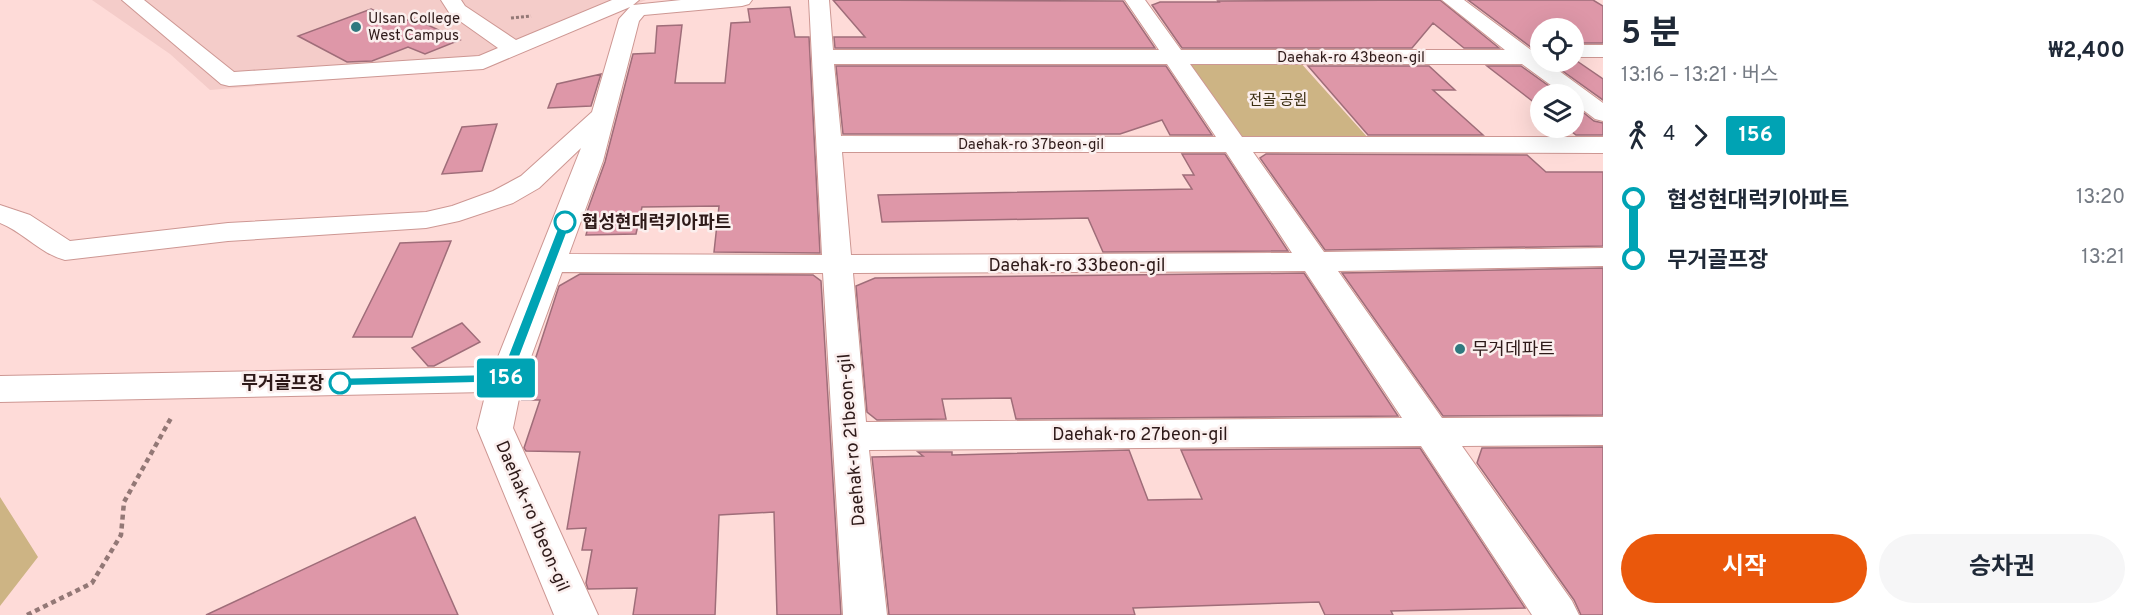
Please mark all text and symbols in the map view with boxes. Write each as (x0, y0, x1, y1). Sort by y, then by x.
place label: Ulsan College West Campus (368, 10, 460, 46)
text: 5 분 (1621, 14, 1680, 56)
map controls (1530, 18, 1584, 138)
button: locate (1530, 18, 1584, 72)
marker: Ulsan College West Campus (349, 20, 363, 34)
text: ₩2,400 (2048, 38, 2125, 65)
street label: Daehak-ro 43beon-gil (1277, 49, 1425, 68)
text: 13:16 – 13:21 · 버스 (1621, 63, 1778, 89)
button: layers (1530, 84, 1584, 138)
park label: 전골 공원 (1249, 92, 1307, 111)
icon: walk (1621, 119, 1654, 152)
icon: forward (1684, 119, 1717, 152)
text: 4 (1663, 122, 1675, 148)
text: 156 (1738, 122, 1773, 149)
street label: Daehak-ro 37beon-gil (958, 136, 1104, 155)
text: 13:20 (2076, 185, 2125, 211)
text: 협성현대럭키아파트 (1667, 188, 1849, 215)
marker: 협성현대럭키아파트 (554, 211, 576, 233)
place label: 협성현대럭키아파트 (582, 212, 731, 235)
text: 13:21 (2081, 245, 2125, 271)
text: 무거골프장 (1667, 248, 1768, 275)
street label: Daehak-ro 33beon-gil (988, 255, 1166, 278)
place label: 무거데파트 (1472, 339, 1555, 362)
marker: 무거데파트 (1453, 342, 1467, 356)
street label: Daehak-ro 21beon-gil (833, 353, 871, 527)
line badge: 156 (472, 358, 540, 398)
text: 156 (489, 365, 523, 392)
marker: 무거골프장 (329, 372, 351, 394)
place label: 무거골프장 (241, 373, 324, 396)
street label: Daehak-ro 27beon-gil (1052, 424, 1228, 447)
street label: Daehak-ro 1beon-gil (489, 438, 574, 596)
button: 시작 (1621, 534, 1867, 603)
button: 승차권 (1879, 534, 2125, 603)

